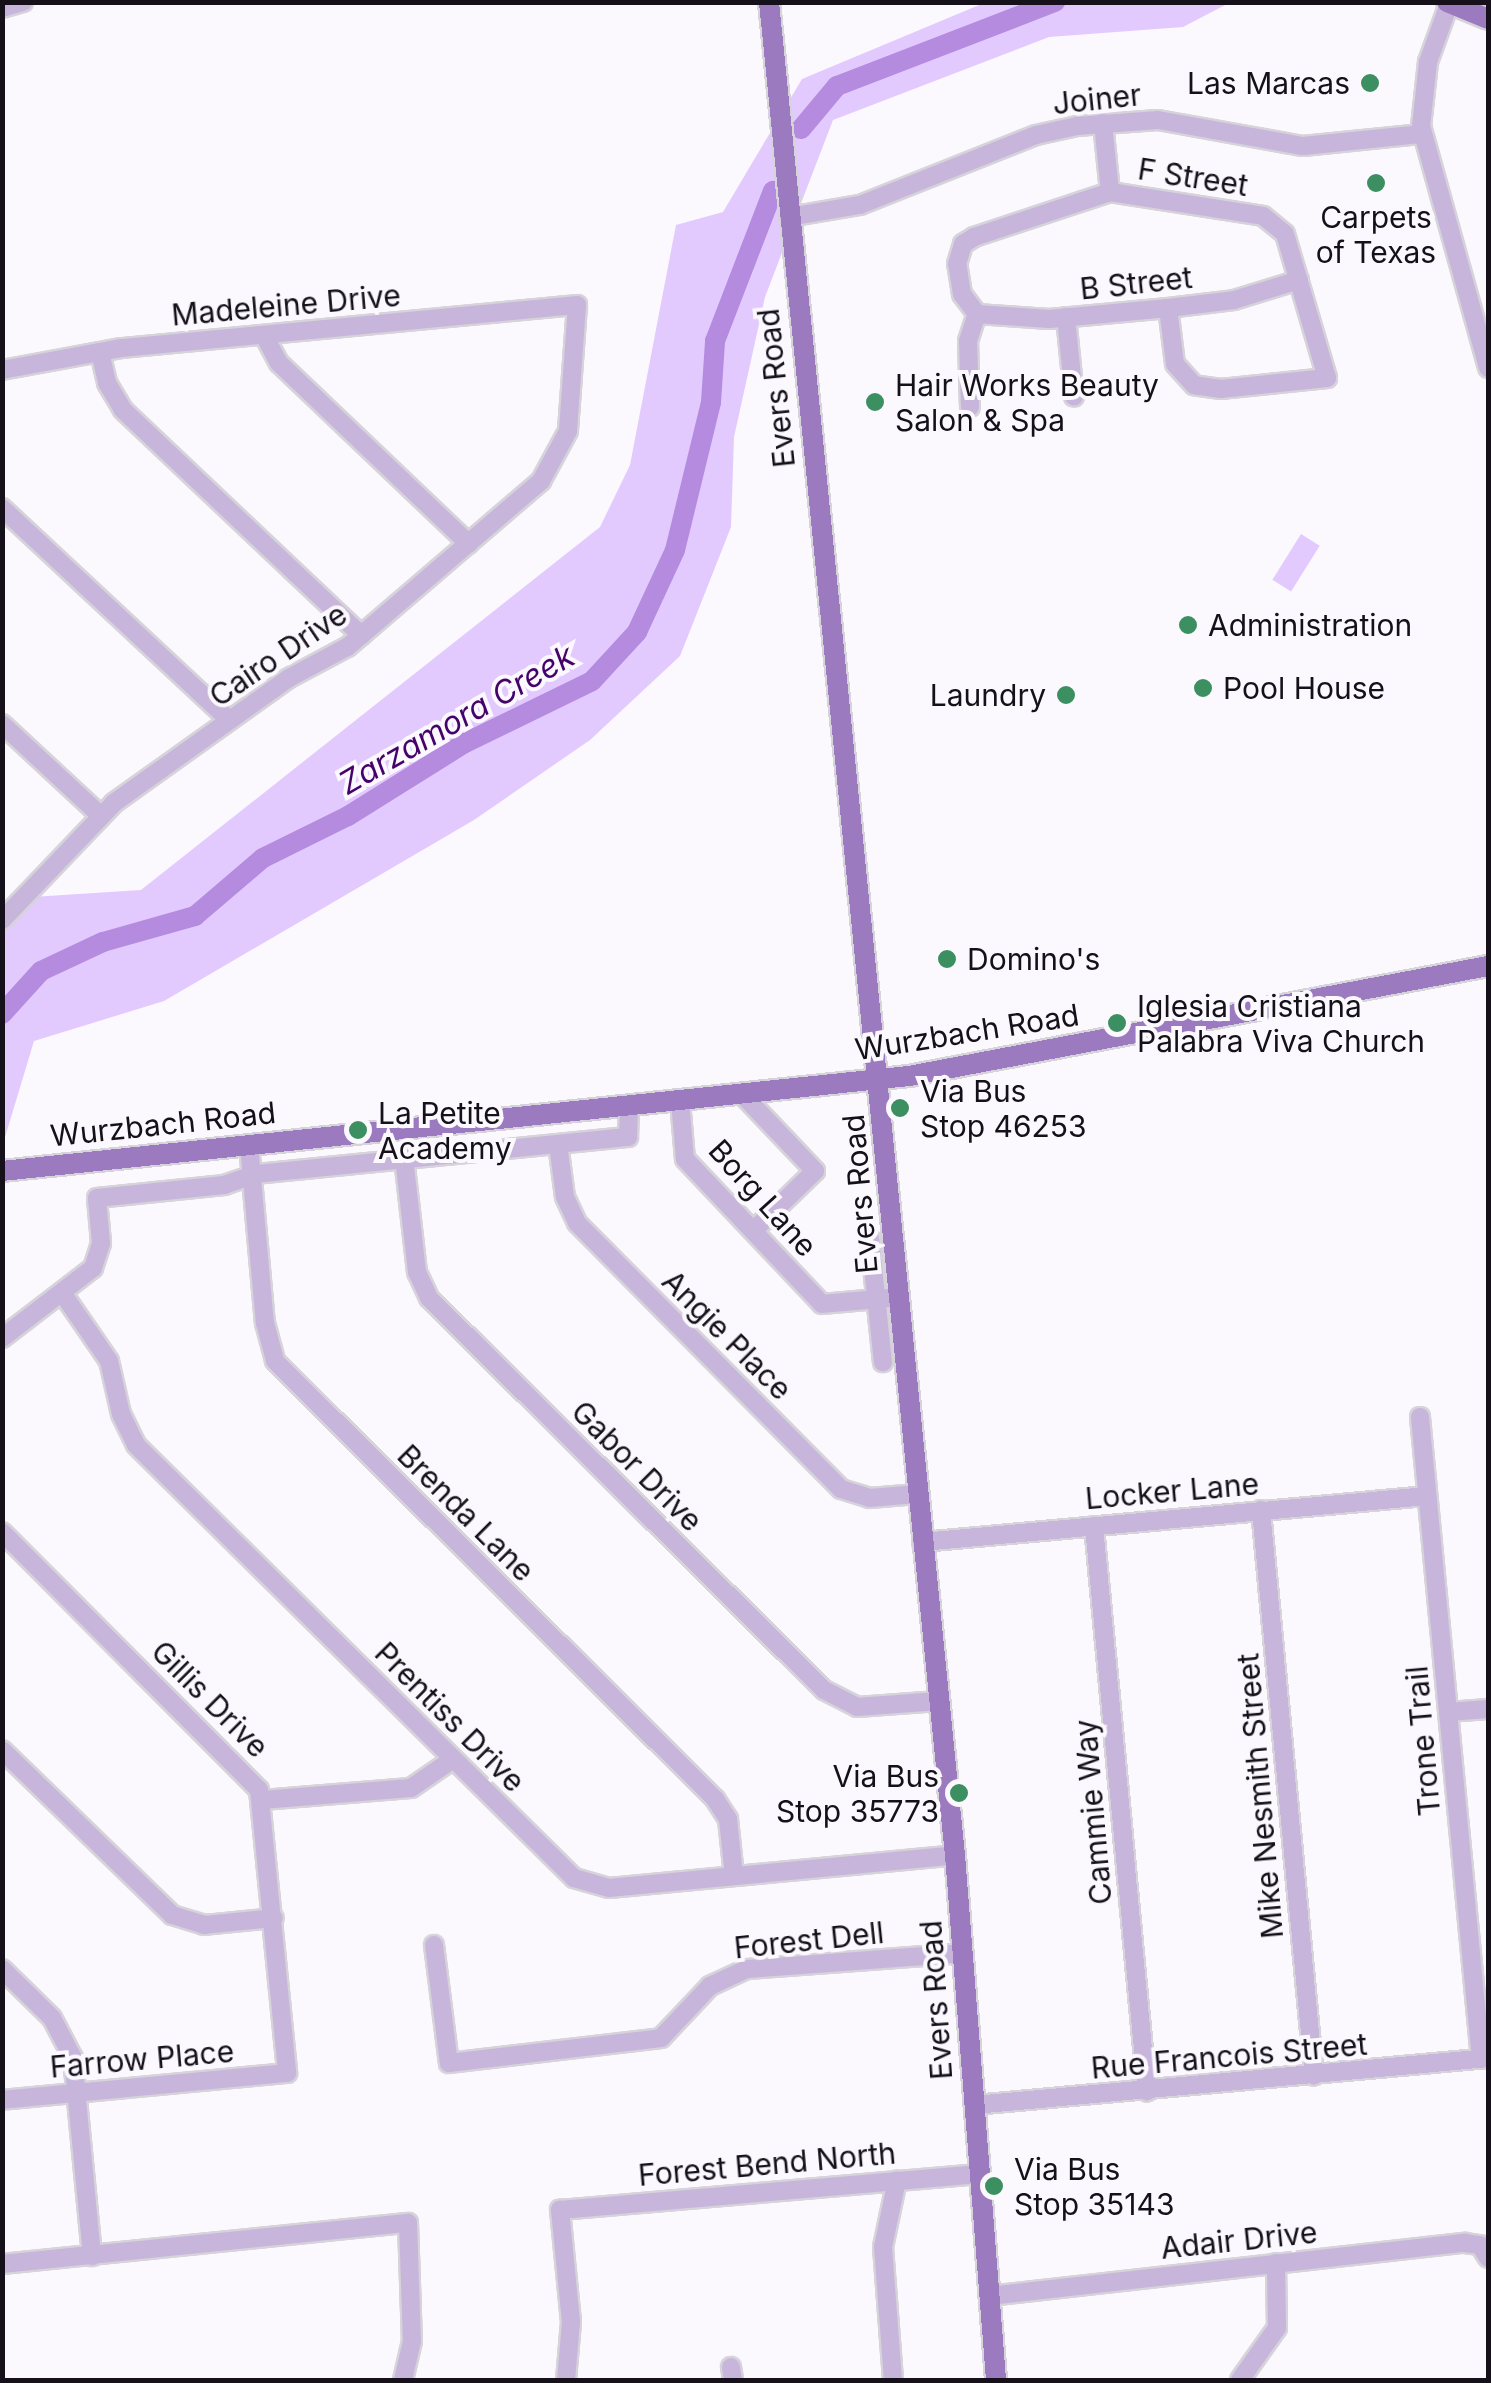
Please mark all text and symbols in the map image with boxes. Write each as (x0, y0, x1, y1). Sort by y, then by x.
place label: Las Marcas (1187, 65, 1350, 101)
marker: Las Marcas (1359, 72, 1381, 94)
street label: Joiner (1051, 76, 1143, 122)
street label: F Street (1135, 151, 1251, 203)
marker: Carpets of Texas (1365, 172, 1387, 194)
place label: Carpets of Texas (1316, 199, 1436, 270)
street label: B Street (1078, 259, 1194, 307)
street label: Madeleine Drive (170, 277, 402, 333)
street label: Evers Road (750, 307, 802, 469)
place label: Hair Works Beauty Salon & Spa (895, 367, 1159, 438)
marker: Hair Works Beauty Salon & Spa (864, 391, 886, 413)
street label: Cairo Drive (203, 596, 353, 714)
place label: Administration (1208, 607, 1412, 643)
marker: Administration (1177, 614, 1199, 636)
water label: Zarzamora Creek (332, 637, 582, 803)
place label: Pool House (1223, 670, 1385, 706)
place label: Laundry (930, 677, 1046, 713)
marker: Pool House (1192, 677, 1214, 699)
marker: Laundry (1055, 684, 1077, 706)
place label: Domino's (967, 941, 1100, 977)
marker: Domino's (936, 948, 958, 970)
place label: Iglesia Cristiana Palabra Viva Church (1137, 988, 1425, 1058)
street label: Wurzbach Road (852, 997, 1082, 1067)
marker: Iglesia Cristiana Palabra Viva Church (1106, 1012, 1128, 1034)
place label: Via Bus Stop 46253 (920, 1073, 1087, 1144)
street label: Wurzbach Road (49, 1094, 277, 1154)
place label: La Petite Academy (378, 1095, 512, 1166)
marker: Via Bus Stop 46253 (889, 1097, 911, 1119)
street label: Evers Road (835, 1113, 885, 1275)
marker: La Petite Academy (347, 1119, 369, 1141)
street label: Borg Lane (701, 1132, 825, 1264)
street label: Angie Place (655, 1263, 799, 1407)
street label: Gabor Drive (564, 1393, 710, 1539)
street label: Brenda Lane (390, 1437, 542, 1589)
street label: Locker Lane (1084, 1465, 1260, 1517)
street label: Gillis Drive (144, 1633, 276, 1765)
street label: Prentiss Drive (368, 1635, 532, 1799)
street label: Mike Nesmith Street (1230, 1652, 1290, 1940)
street label: Trone Trail (1399, 1664, 1447, 1818)
street label: Cammie Way (1067, 1718, 1119, 1906)
place label: Via Bus Stop 35773 (776, 1758, 939, 1828)
marker: Via Bus Stop 35773 (948, 1782, 970, 1804)
street label: Forest Dell (732, 1914, 886, 1966)
street label: Evers Road (912, 1919, 960, 2081)
street label: Rue Francois Street (1089, 2026, 1369, 2086)
street label: Farrow Place (48, 2033, 236, 2085)
street label: Forest Bend North (637, 2135, 897, 2193)
place label: Via Bus Stop 35143 (1014, 2151, 1174, 2222)
marker: Via Bus Stop 35143 (983, 2175, 1005, 2197)
street label: Adair Drive (1159, 2214, 1319, 2266)

